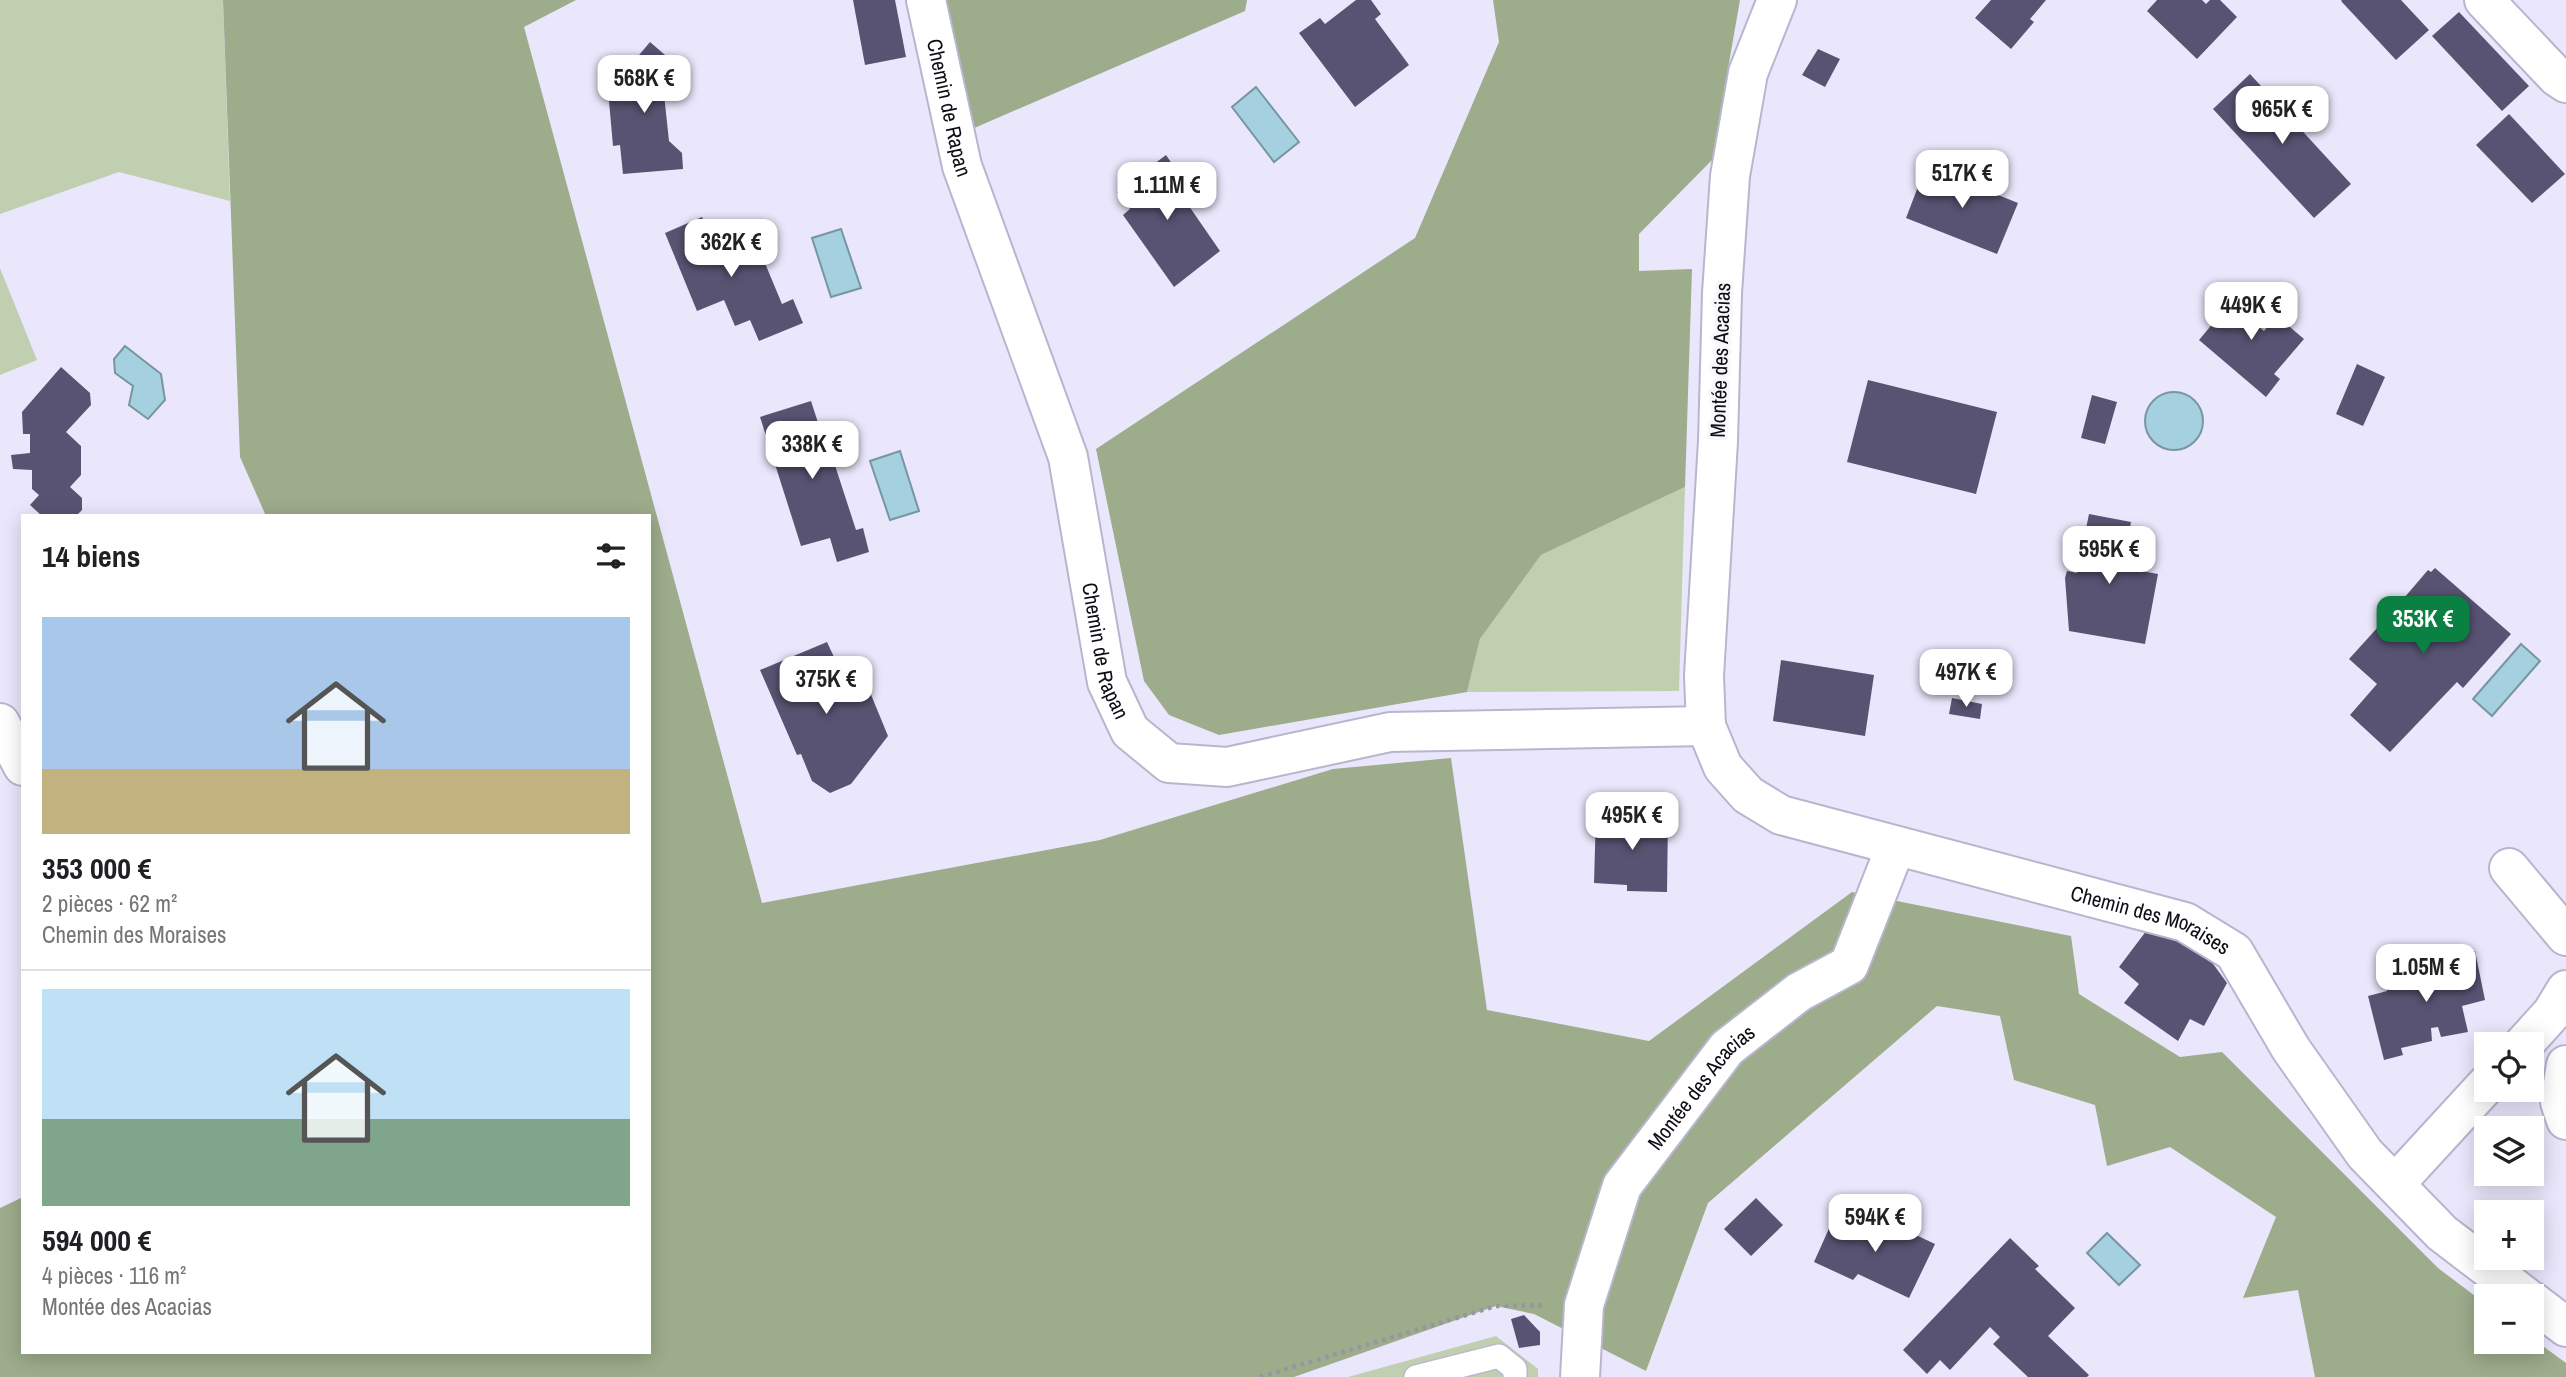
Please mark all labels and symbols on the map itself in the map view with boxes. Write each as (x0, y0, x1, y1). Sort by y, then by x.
street label: Chemin de Rapan (920, 36, 979, 180)
pin: 568K € (587, 55, 701, 115)
pin: 965K € (2225, 86, 2339, 146)
pin: 517K € (1905, 150, 2019, 210)
pin: 1.11M € (1102, 162, 1232, 222)
pin: 362K € (674, 219, 788, 279)
street label: Montée des Acacias (1703, 282, 1737, 438)
pin: 449K € (2194, 282, 2308, 342)
pin: 338K € (755, 421, 869, 481)
pin: 595K € (2052, 526, 2166, 586)
street label: Chemin de Rapan (1075, 580, 1137, 723)
pin: 353K € (2366, 596, 2480, 656)
pin: 497K € (1909, 650, 2023, 709)
pin: 375K € (769, 656, 883, 716)
pin: 495K € (1575, 792, 1689, 852)
street label: Chemin des Moraises (2068, 878, 2236, 961)
pin: 1.05M € (2361, 944, 2491, 1004)
street label: Montée des Acacias (1640, 1017, 1761, 1155)
pin: 594K € (1818, 1194, 1932, 1254)

